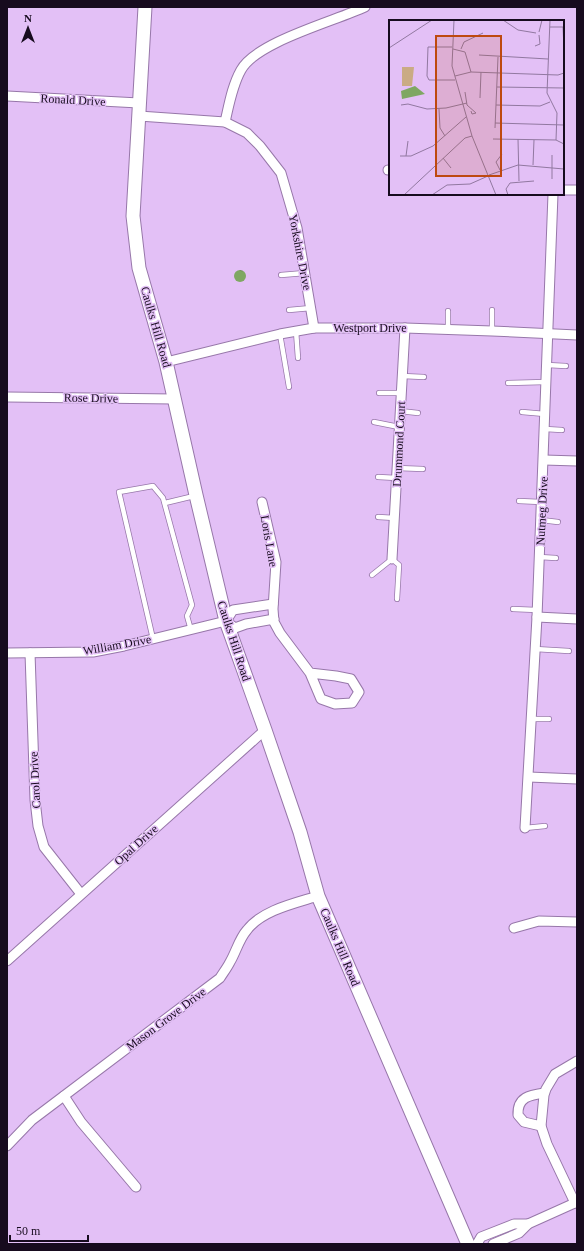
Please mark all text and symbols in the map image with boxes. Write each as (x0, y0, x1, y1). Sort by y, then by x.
north arrow (8, 8, 48, 48)
text: N (24, 12, 32, 24)
inset map (389, 20, 564, 195)
street label: Ronald Drive (40, 91, 106, 109)
street label: Yorkshire Drive (286, 213, 314, 291)
street label: Caulks Hill Road (138, 285, 174, 369)
street label: Westport Drive (333, 321, 407, 335)
street label: Rose Drive (64, 391, 118, 405)
street label: Drummond Court (390, 400, 408, 487)
street label: Nutmeg Drive (533, 476, 551, 546)
street label: Loris Lane (258, 514, 280, 568)
street label: Caulks Hill Road (214, 599, 254, 683)
street label: William Drive (82, 632, 152, 658)
street label: Carol Drive (27, 751, 43, 809)
street label: Opal Drive (111, 822, 161, 868)
street label: Caulks Hill Road (317, 906, 363, 988)
street label: Mason Grove Drive (123, 985, 209, 1053)
scale bar (10, 1217, 88, 1243)
text: 50 m (16, 1224, 41, 1238)

